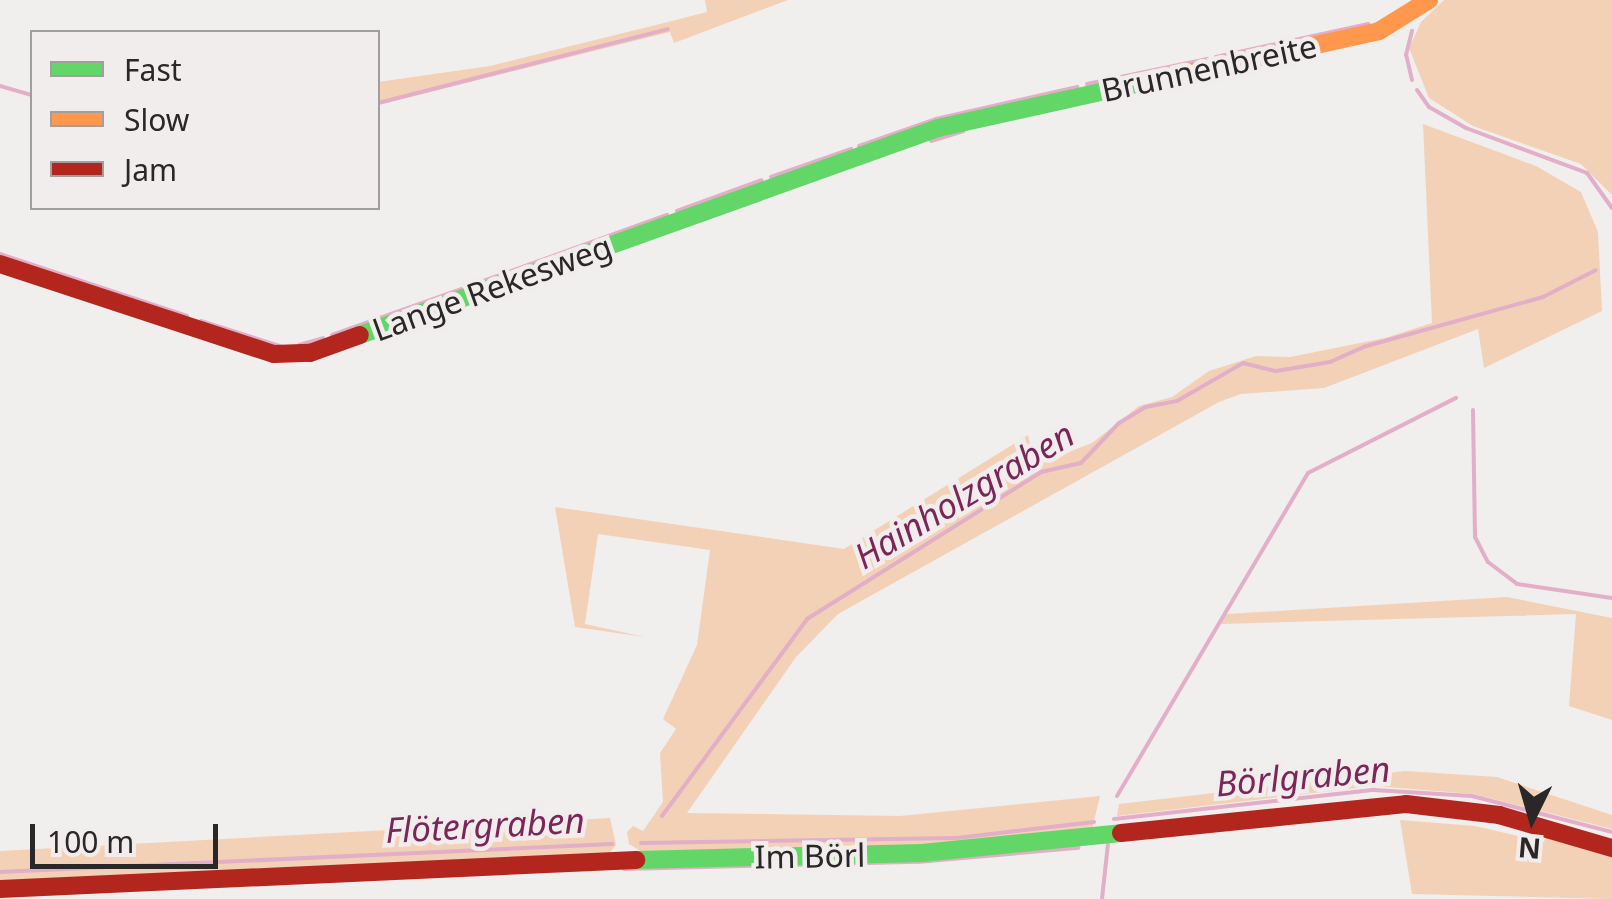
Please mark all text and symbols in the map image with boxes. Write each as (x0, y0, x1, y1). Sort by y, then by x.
street label: Brunnenbreite (1098, 26, 1320, 110)
legend (30, 30, 380, 210)
text: Fast (124, 49, 182, 90)
text: Slow (124, 99, 189, 140)
text: Jam (124, 149, 177, 190)
street label: Lange Rekesweg (367, 227, 617, 349)
water label: Hainholzgraben (847, 413, 1081, 577)
water label: Börlgraben (1214, 747, 1392, 805)
north arrow (1482, 769, 1582, 869)
water label: Flötergraben (384, 799, 586, 851)
scale bar (35, 804, 222, 866)
text: 100 m (47, 821, 134, 862)
text: N (1516, 829, 1542, 869)
street label: Im Börl (754, 836, 866, 876)

